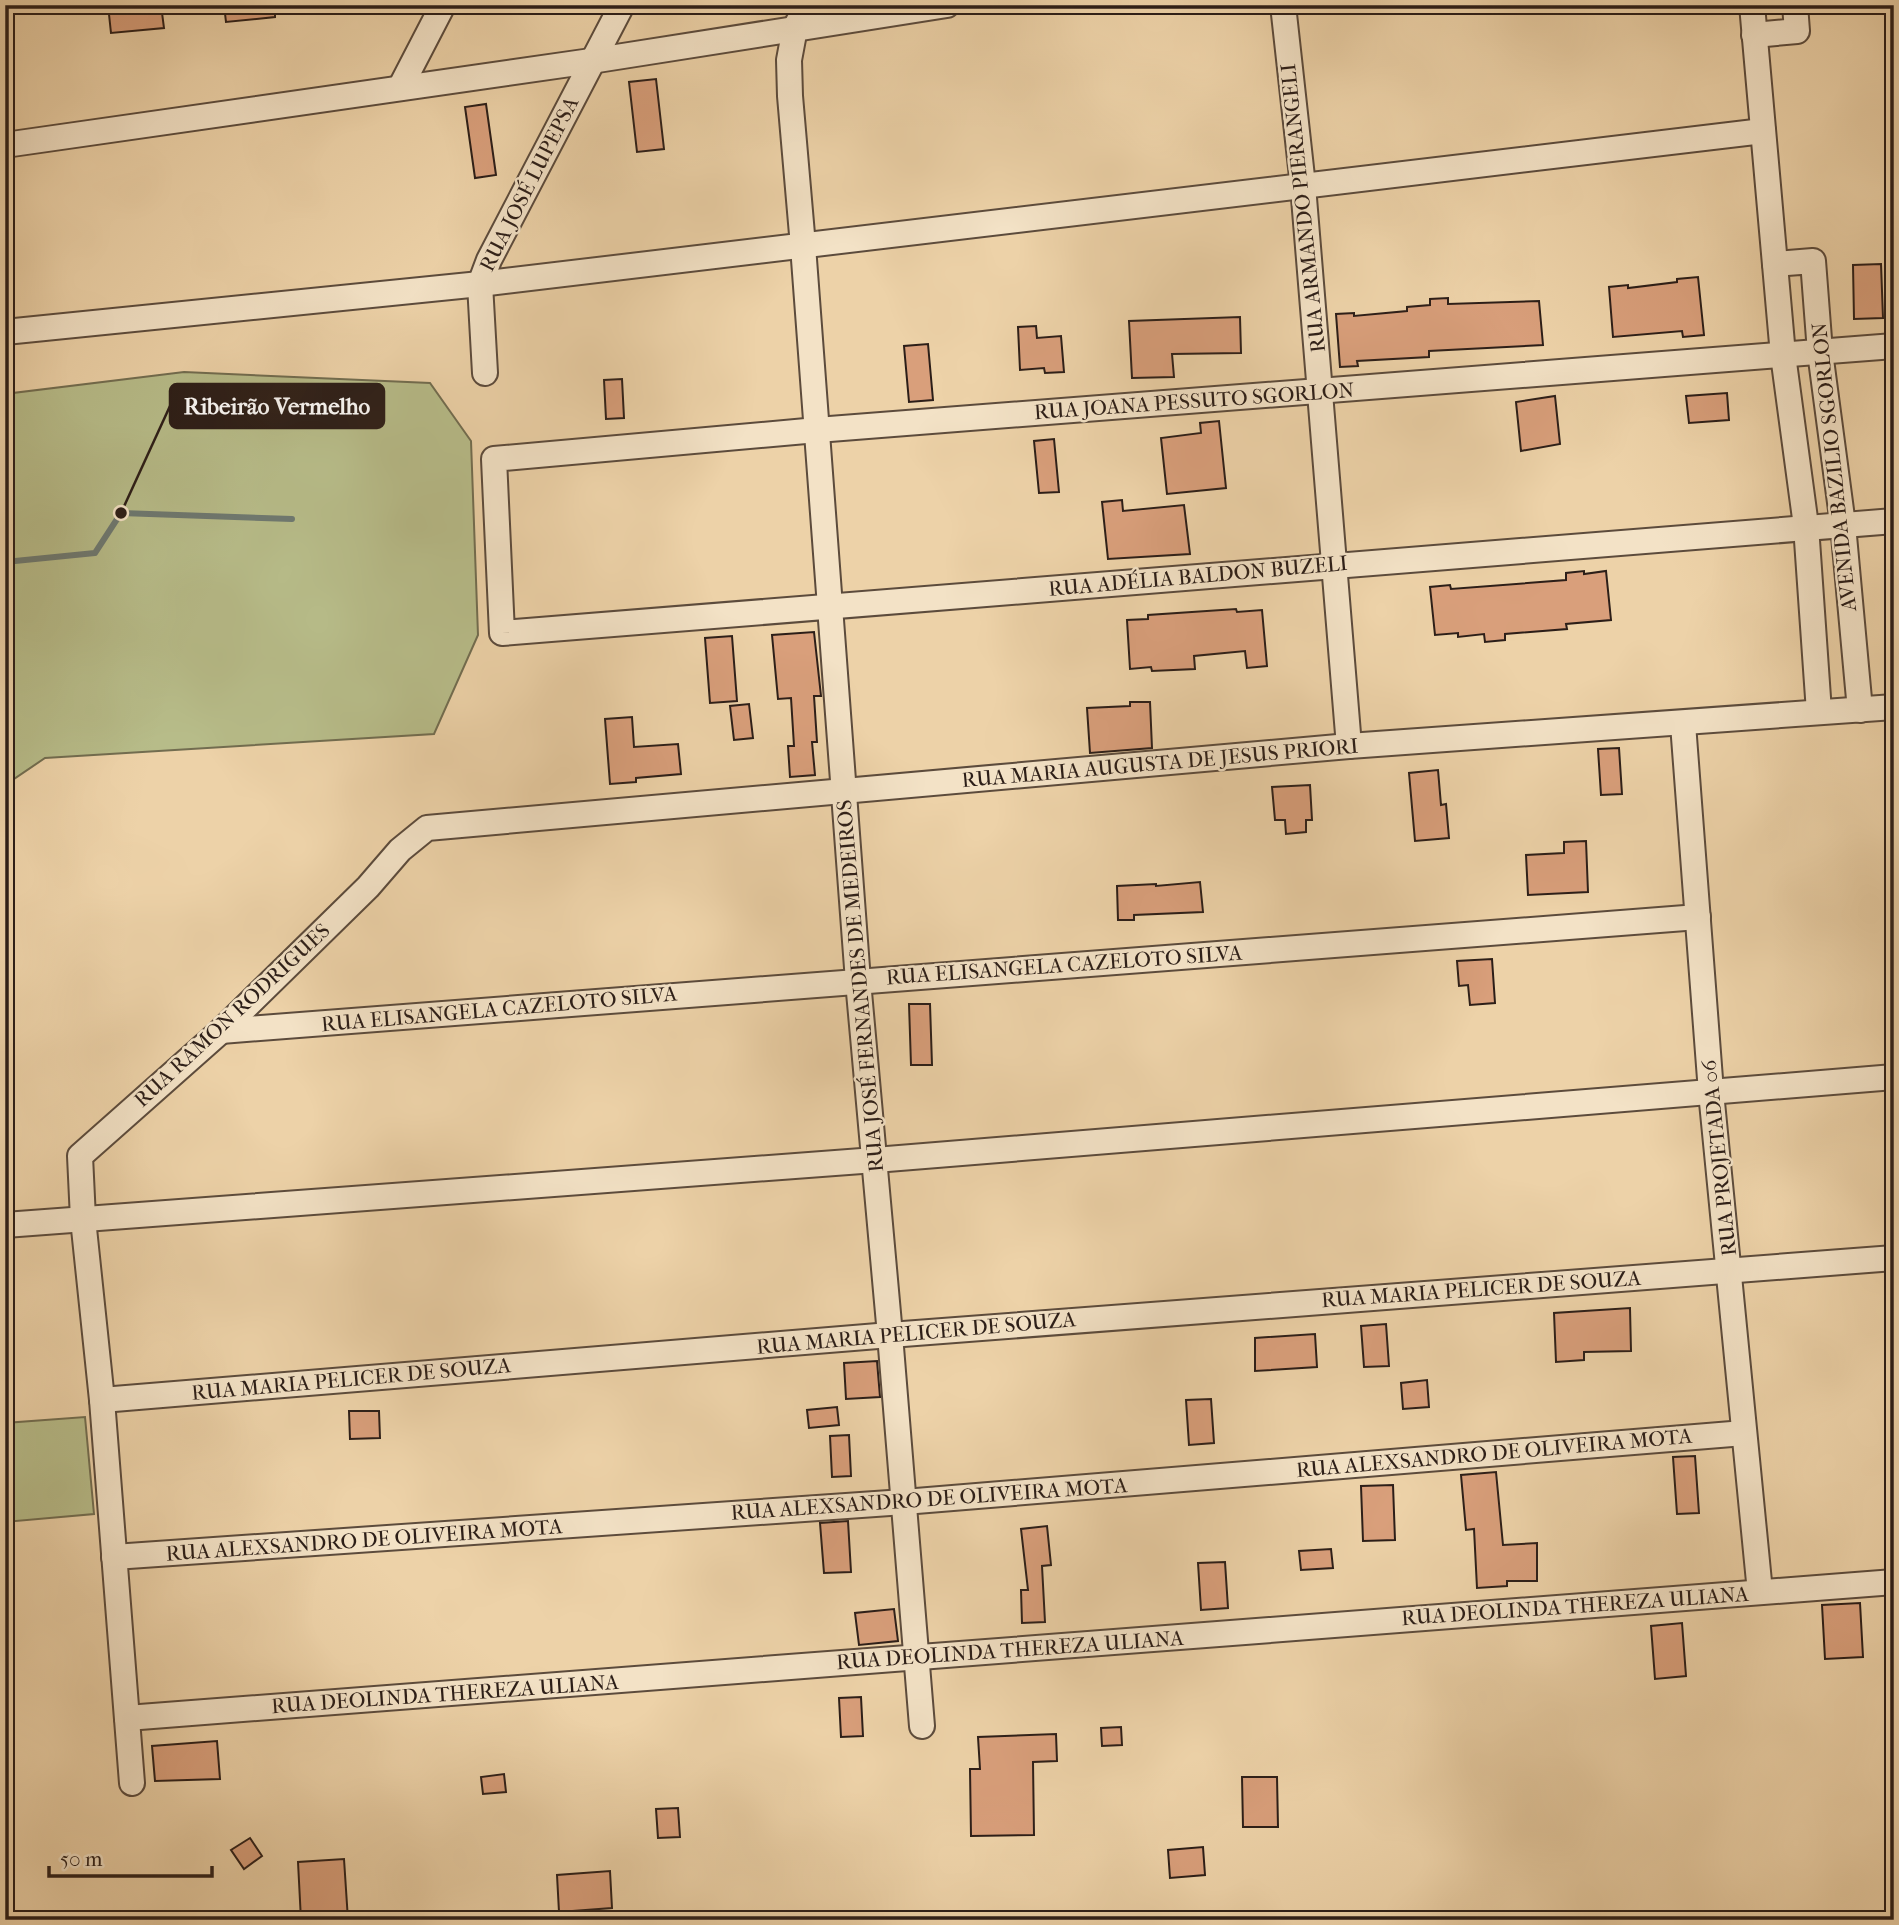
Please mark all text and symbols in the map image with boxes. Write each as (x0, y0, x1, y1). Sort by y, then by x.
street label: RUA ARMANDO PIERANGELI (1276, 62, 1330, 354)
street label: RUA JOSÉ LUPEPSA (475, 92, 584, 275)
street label: AVENIDA BAZILIO SGORLON (1807, 321, 1861, 614)
street label: RUA JOANA PESSUTO SGORLON (1033, 378, 1355, 424)
callout: Ribeirão Vermelho (170, 384, 384, 428)
text: Ribeirão Vermelho (184, 393, 371, 420)
street label: RUA ADÉLIA BALDON BUZELI (1047, 551, 1349, 601)
street label: RUA MARIA AUGUSTA DE JESUS PRIORI (961, 734, 1359, 792)
street label: RUA JOSÉ FERNANDES DE MEDEIROS (832, 799, 888, 1173)
street label: RUA RAMON RODRIGUES (129, 918, 335, 1112)
street label: RUA ELISANGELA CAZELOTO SILVA (885, 941, 1243, 989)
street label: RUA ELISANGELA CAZELOTO SILVA (320, 981, 678, 1037)
street label: RUA PROJETADA 06 (1697, 1058, 1741, 1257)
street label: RUA MARIA PELICER DE SOUZA (1320, 1266, 1642, 1312)
street label: RUA MARIA PELICER DE SOUZA (755, 1307, 1077, 1359)
street label: RUA MARIA PELICER DE SOUZA (190, 1353, 512, 1405)
street label: RUA ALEXSANDRO DE OLIVEIRA MOTA (1295, 1424, 1693, 1482)
street label: RUA ALEXSANDRO DE OLIVEIRA MOTA (730, 1473, 1128, 1525)
street label: RUA ALEXSANDRO DE OLIVEIRA MOTA (165, 1514, 563, 1566)
street label: RUA DEOLINDA THEREZA ULIANA (1400, 1582, 1750, 1630)
street label: RUA DEOLINDA THEREZA ULIANA (835, 1626, 1185, 1674)
street label: RUA DEOLINDA THEREZA ULIANA (270, 1670, 620, 1718)
scale bar (49, 1834, 212, 1878)
text: 50 m (60, 1847, 103, 1871)

